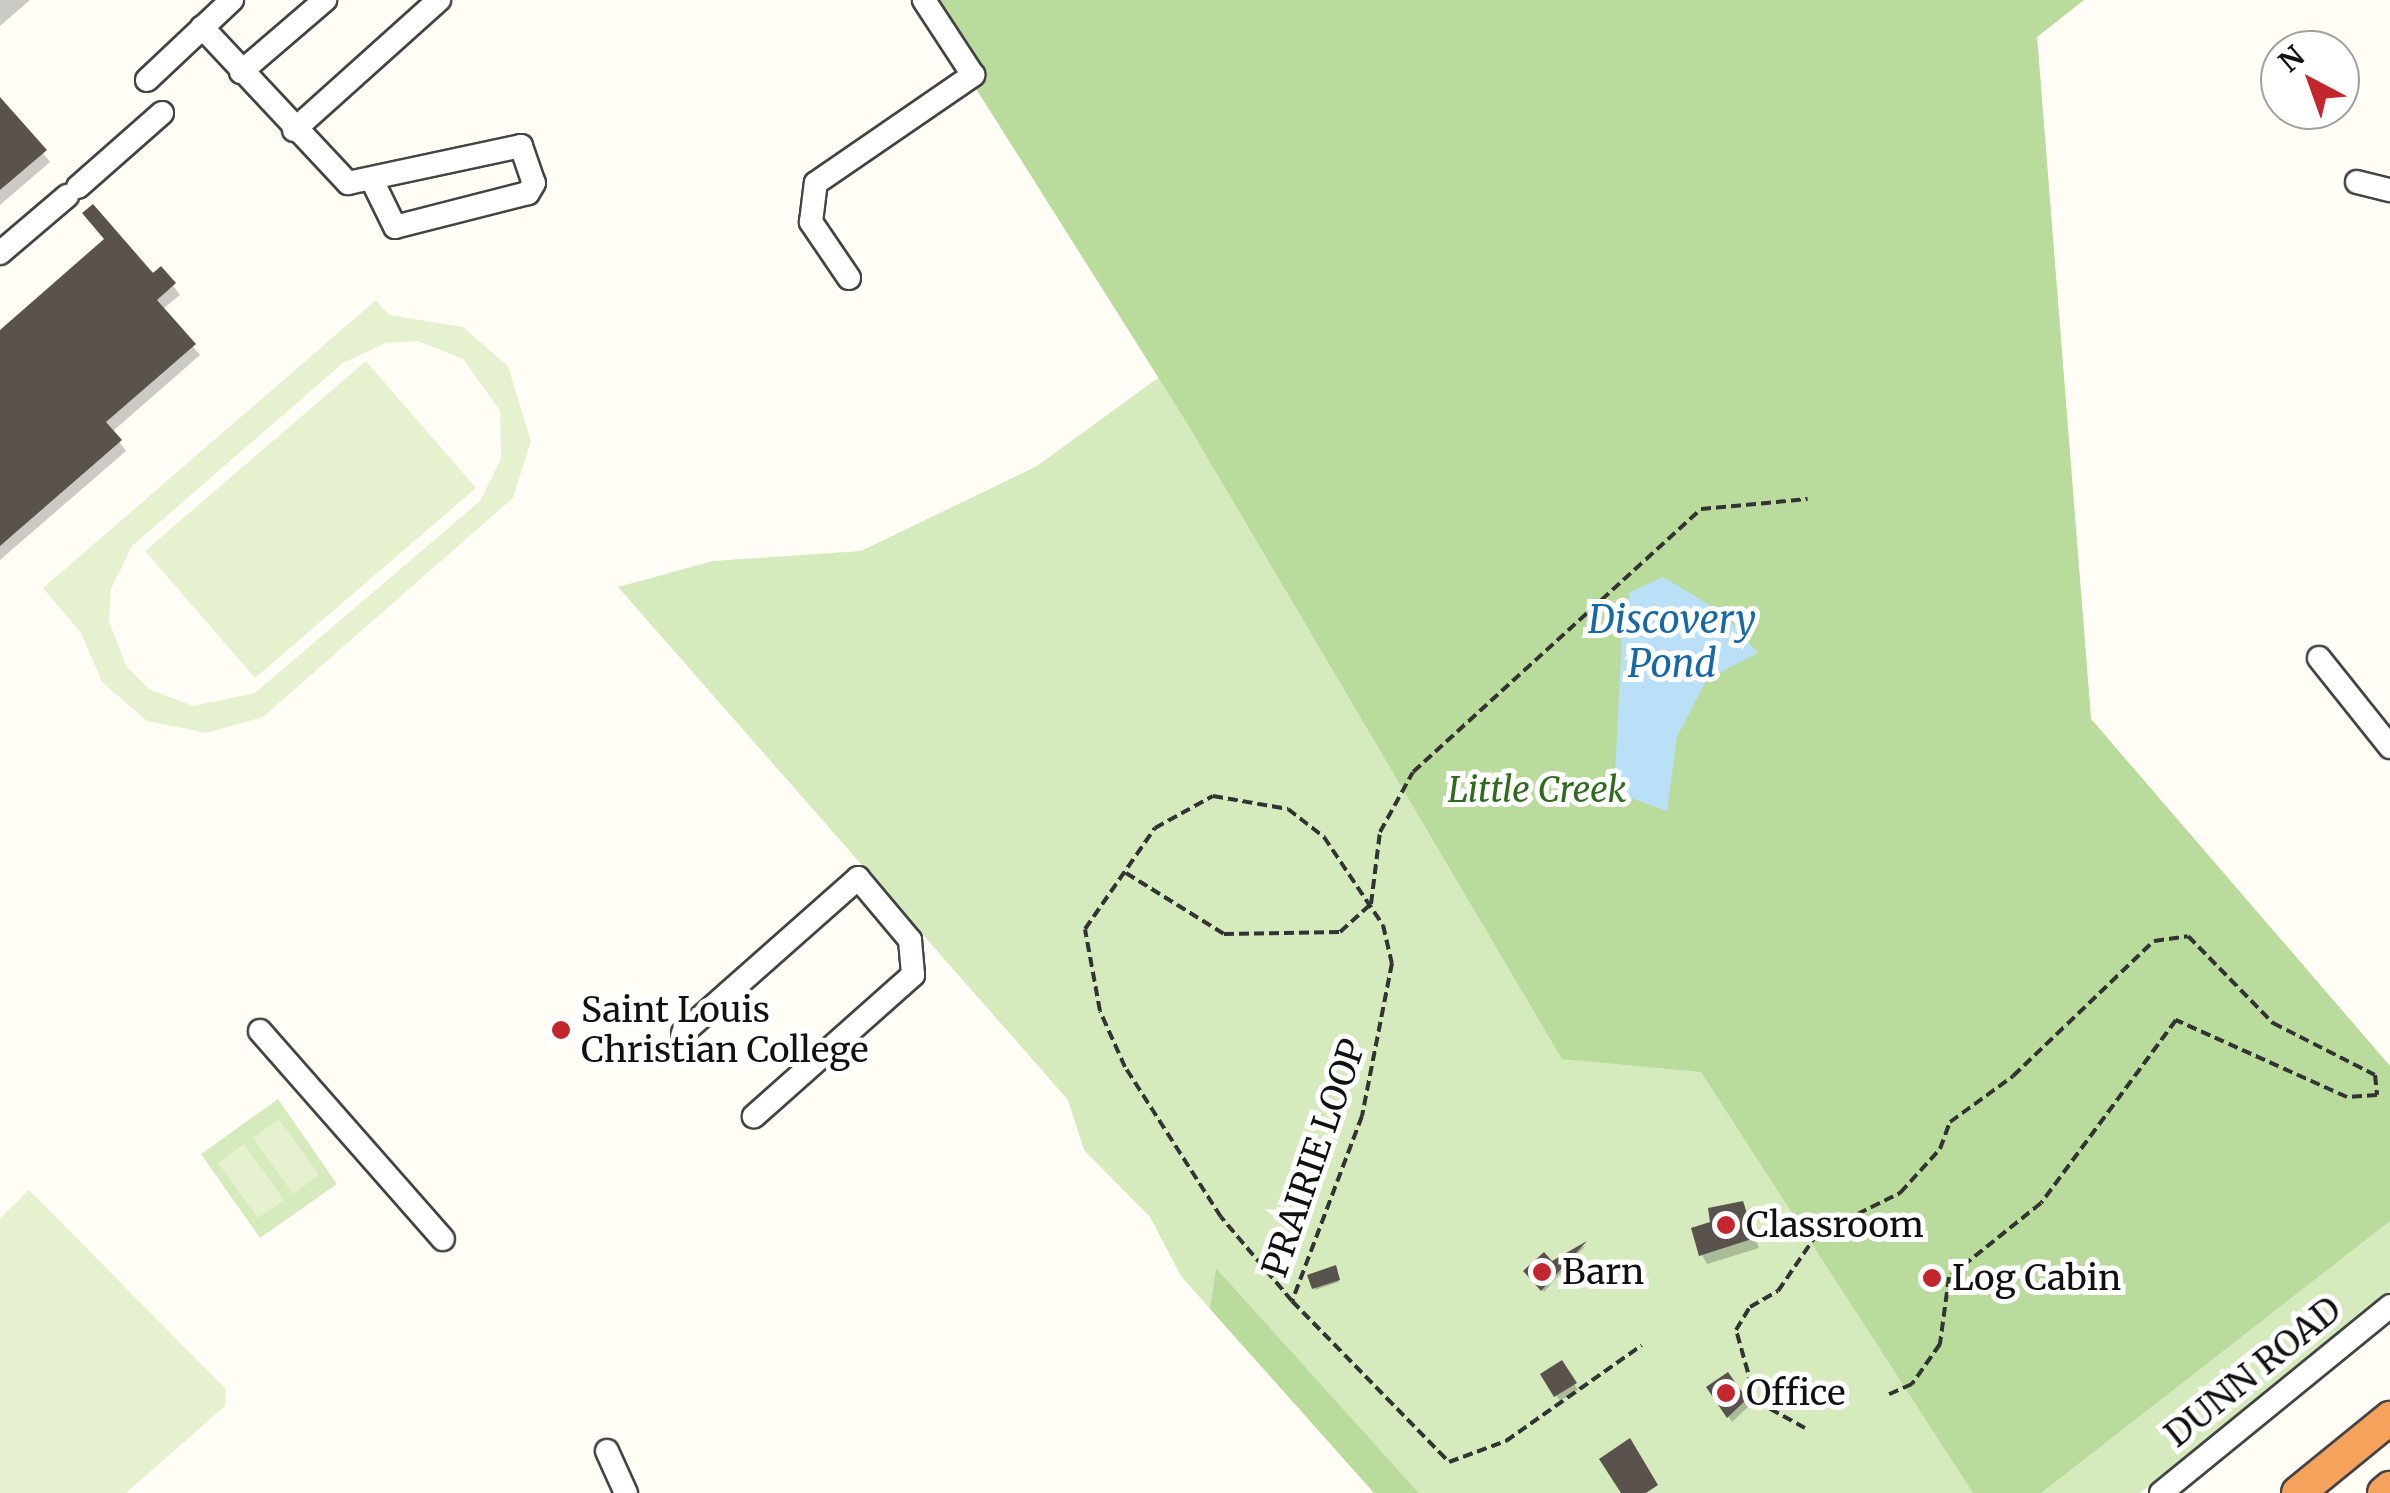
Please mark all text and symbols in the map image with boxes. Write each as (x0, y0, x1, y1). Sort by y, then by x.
north arrow (2260, 30, 2360, 130)
text: N (2271, 38, 2312, 80)
water label: Discovery Pond (1588, 597, 1756, 686)
park label: Little Creek (1448, 769, 1626, 811)
place label: Saint Louis Christian College (581, 989, 868, 1071)
marker: Saint Louis Christian College (550, 1019, 572, 1041)
street label: PRAIRIE LOOP (1254, 1034, 1374, 1282)
place label: Classroom (1746, 1204, 1924, 1246)
marker: Classroom (1715, 1214, 1737, 1236)
place label: Barn (1562, 1251, 1644, 1293)
place label: Log Cabin (1952, 1257, 2121, 1299)
marker: Barn (1531, 1261, 1553, 1283)
marker: Log Cabin (1921, 1267, 1943, 1289)
street label: DUNN ROAD (2156, 1288, 2350, 1456)
place label: Office (1746, 1372, 1846, 1414)
marker: Office (1715, 1382, 1737, 1404)

